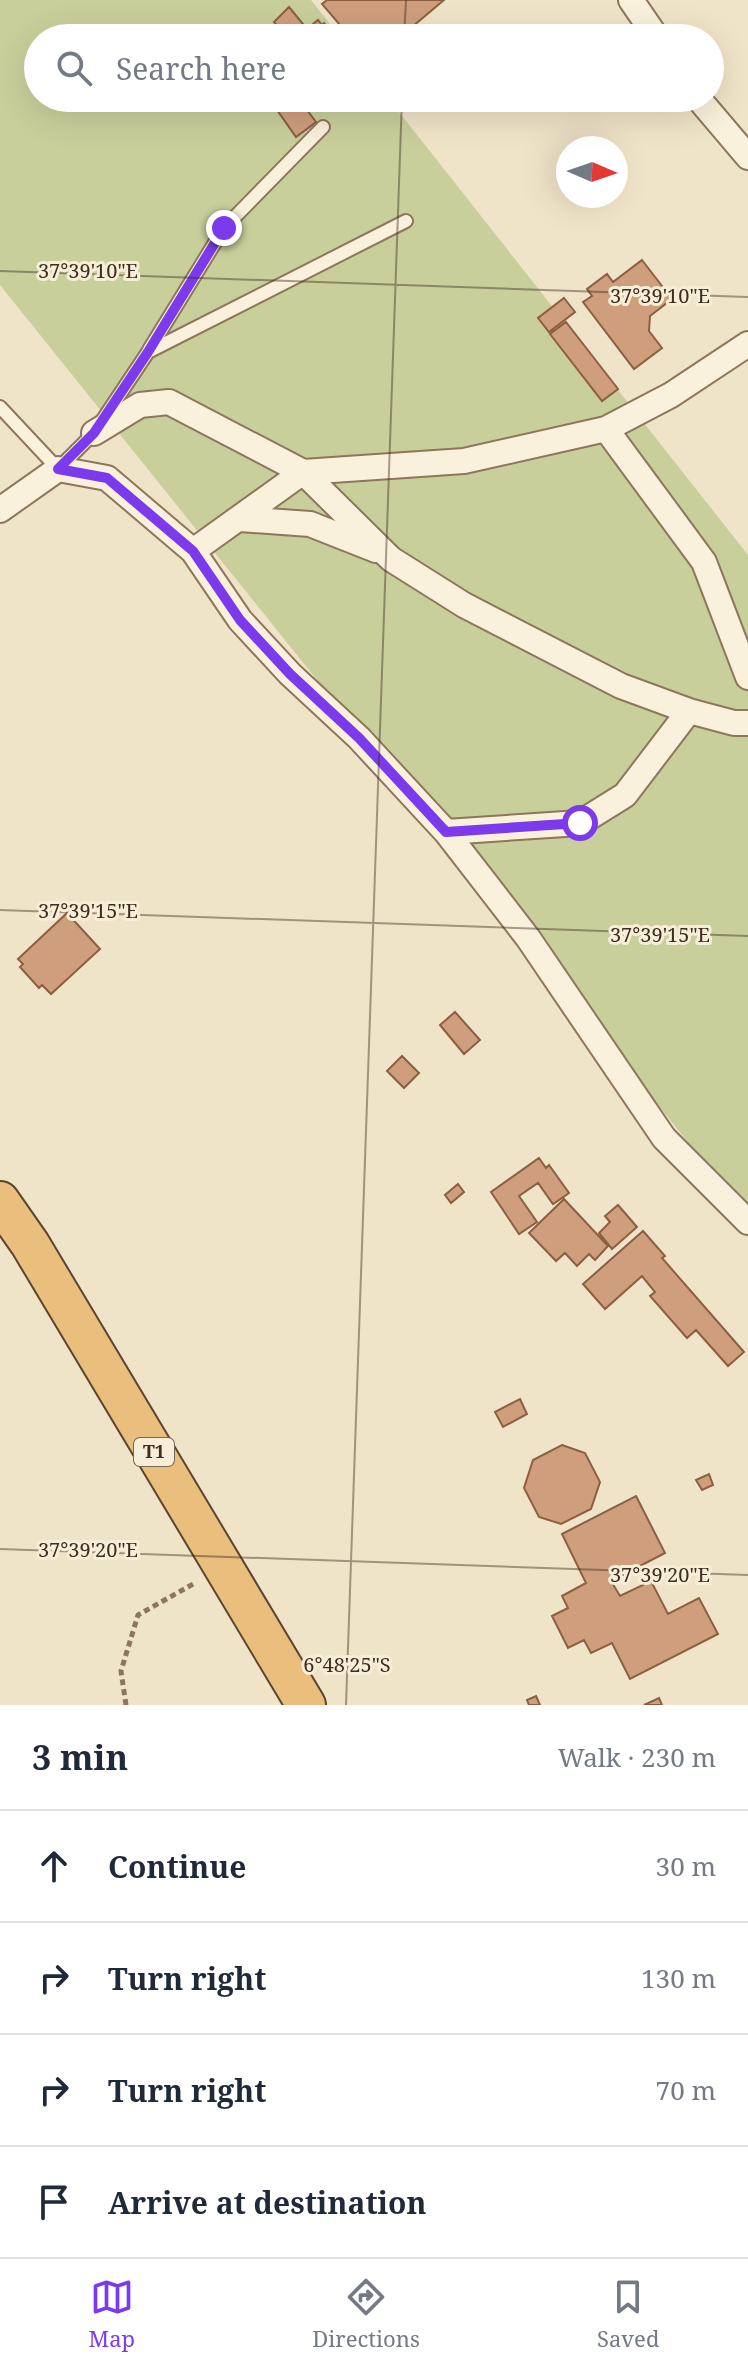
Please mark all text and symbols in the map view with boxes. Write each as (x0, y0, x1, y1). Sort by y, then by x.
search box (24, 24, 724, 112)
icon: search (52, 46, 96, 90)
text: Search here (116, 48, 286, 89)
north arrow (556, 136, 628, 208)
route end (206, 210, 242, 246)
text: 37°39'10"E (38, 257, 138, 284)
text: 37°39'10"E (610, 282, 710, 309)
route start (562, 805, 598, 841)
text: 37°39'15"E (38, 897, 138, 924)
text: 37°39'15"E (610, 921, 710, 948)
road number: T1 (134, 1438, 174, 1466)
text: 37°39'20"E (38, 1536, 138, 1563)
text: 37°39'20"E (610, 1561, 710, 1588)
text: 6°48'25"S (303, 1651, 391, 1678)
text: 3 min (32, 1734, 128, 1780)
text: Walk · 230 m (558, 1739, 716, 1775)
icon: ahead (32, 1844, 76, 1888)
text: Continue (108, 1846, 246, 1887)
text: 30 m (656, 1848, 716, 1884)
icon: right (32, 1956, 76, 2000)
text: Turn right (108, 1958, 266, 1999)
text: 130 m (641, 1960, 716, 1996)
icon: right (32, 2068, 76, 2112)
text: Turn right (108, 2070, 266, 2111)
text: 70 m (656, 2072, 716, 2108)
icon: arrive (32, 2180, 76, 2224)
text: Arrive at destination (108, 2182, 427, 2223)
tab: Map (89, 2275, 135, 2353)
tab: Directions (312, 2275, 420, 2353)
tab: Saved (597, 2275, 659, 2353)

